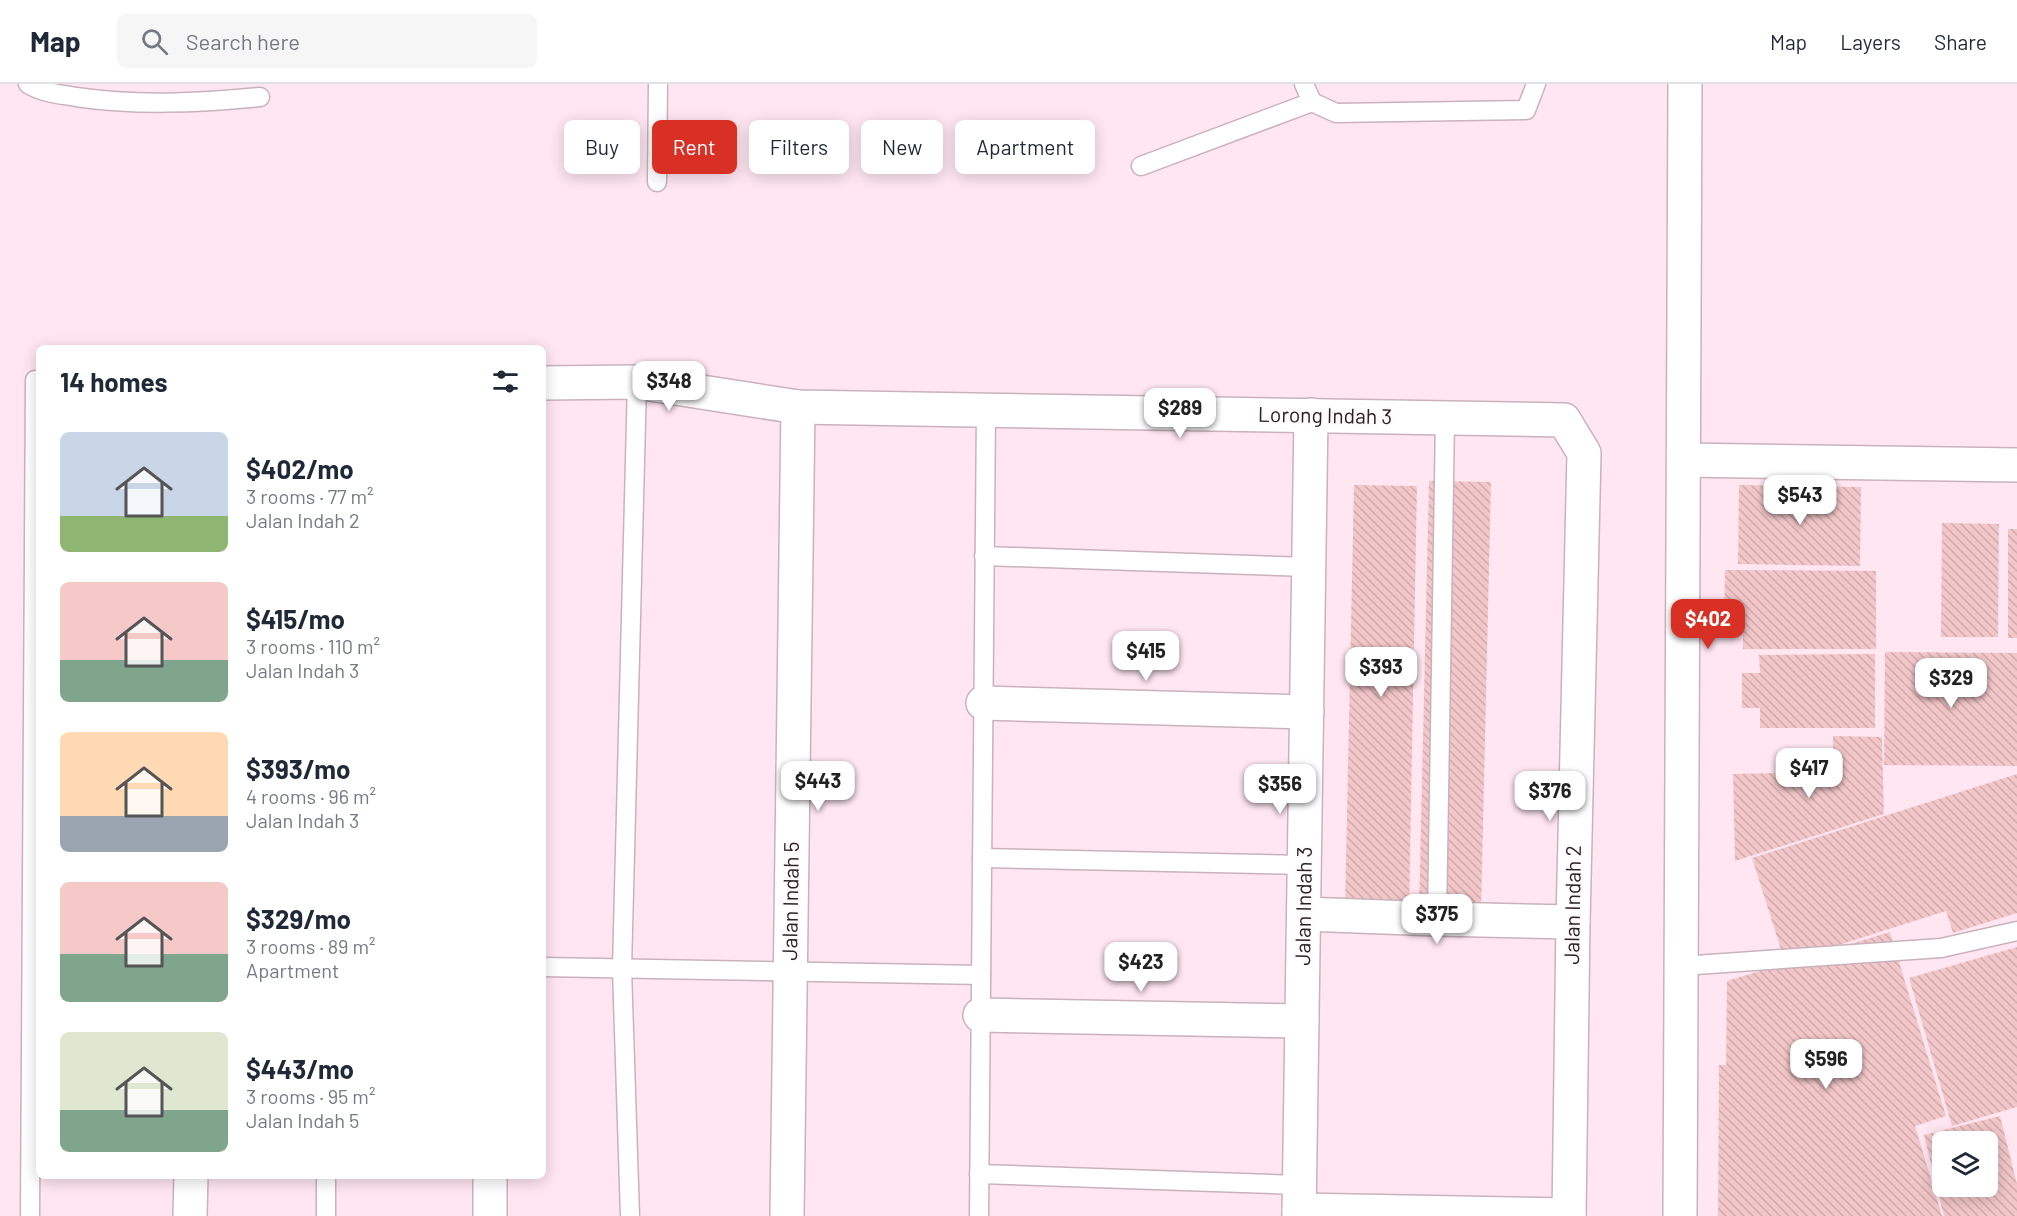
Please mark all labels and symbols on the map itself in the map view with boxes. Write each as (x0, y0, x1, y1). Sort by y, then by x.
pin: $348 (633, 361, 705, 412)
pin: $289 (1144, 388, 1216, 439)
street label: Lorong Indah 3 (1258, 401, 1392, 428)
pin: $543 (1764, 475, 1836, 526)
pin: $402 (1672, 599, 1744, 650)
pin: $415 (1110, 631, 1182, 682)
pin: $393 (1345, 647, 1417, 698)
pin: $329 (1915, 658, 1987, 709)
pin: $417 (1773, 748, 1845, 799)
pin: $443 (782, 761, 854, 812)
pin: $356 (1244, 764, 1316, 815)
pin: $376 (1514, 771, 1586, 822)
street label: Jalan Indah 5 (776, 841, 803, 961)
street label: Jalan Indah 2 (1558, 845, 1585, 965)
street label: Jalan Indah 3 (1289, 846, 1316, 966)
pin: $375 (1401, 894, 1473, 945)
pin: $423 (1105, 942, 1177, 993)
pin: $596 (1790, 1039, 1862, 1090)

